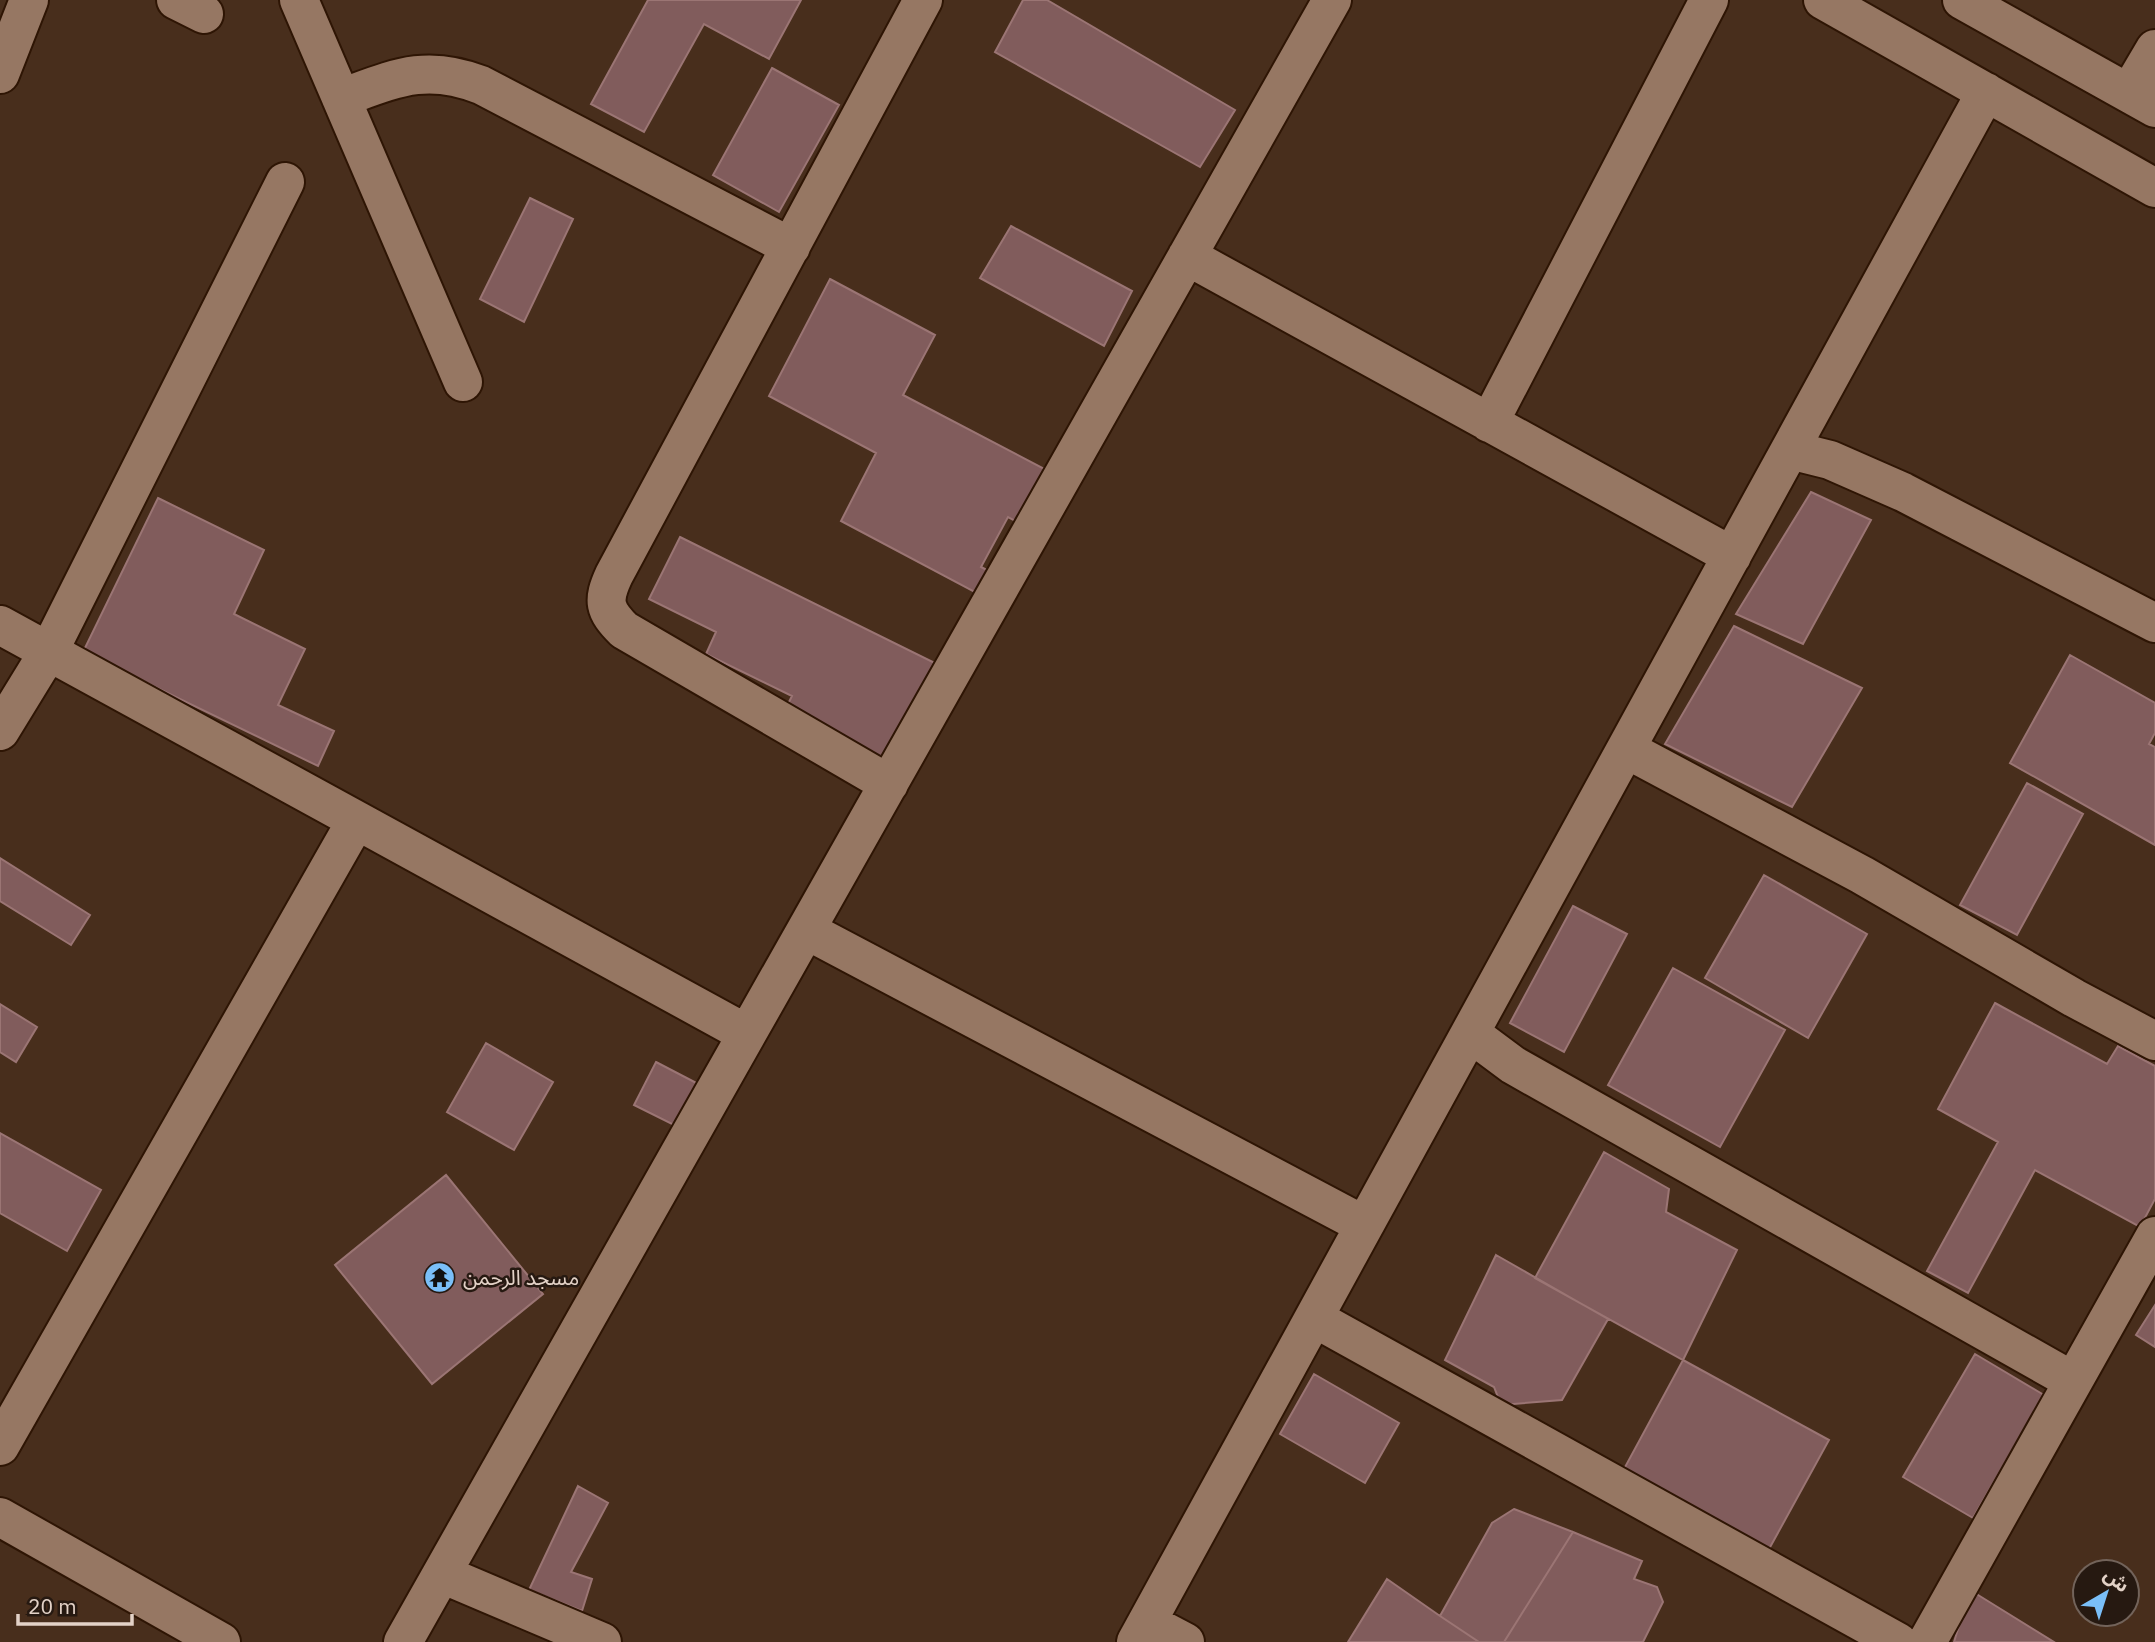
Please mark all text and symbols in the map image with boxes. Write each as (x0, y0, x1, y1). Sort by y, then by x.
temple icon: مسجد الرحمن (423, 1260, 457, 1294)
place label: مسجد الرحمن (463, 1263, 579, 1291)
north arrow (2071, 1558, 2141, 1628)
text: ش (2099, 1562, 2134, 1597)
scale bar (18, 1582, 131, 1626)
text: 20 m (28, 1592, 77, 1620)

